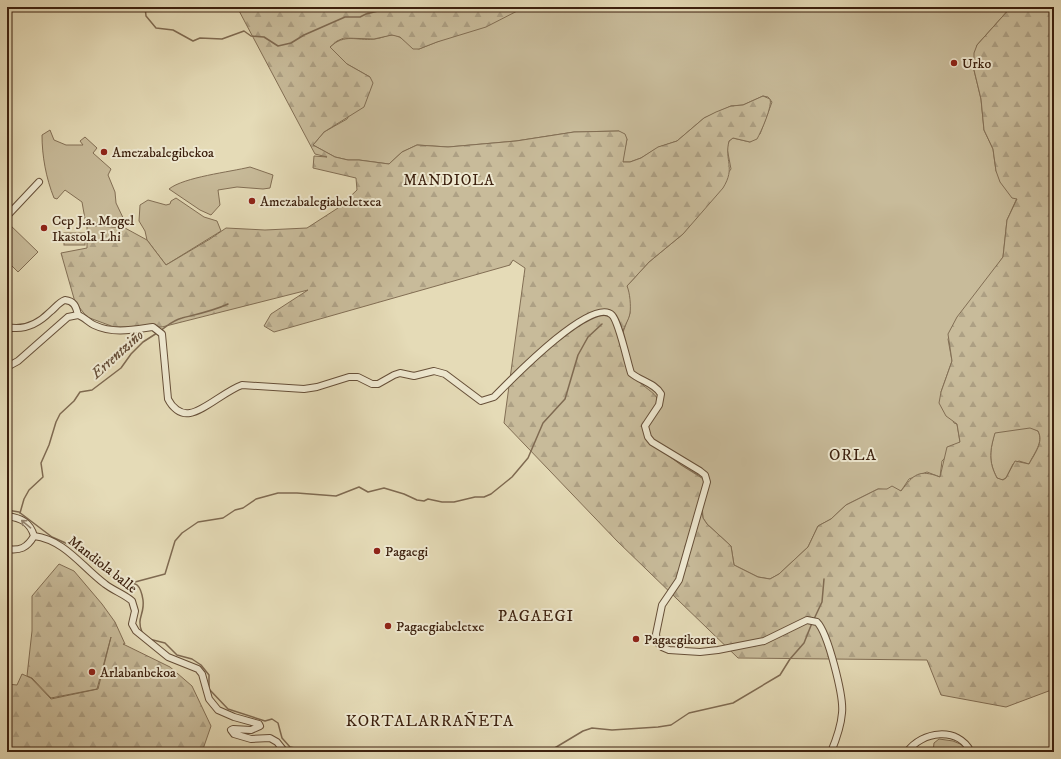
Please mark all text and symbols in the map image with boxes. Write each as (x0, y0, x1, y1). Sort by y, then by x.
place label: Urko (962, 55, 991, 73)
marker: Urko (949, 58, 959, 68)
place label: Amezabalegibekoa (112, 144, 214, 162)
marker: Amezabalegibekoa (99, 147, 109, 157)
district label: MANDIOLA (403, 171, 495, 190)
place label: Amezabalegiabeletxea (260, 193, 381, 211)
marker: Amezabalegiabeletxea (247, 196, 257, 206)
place label: Cep J.a. Mogel Ikastola Lhi (52, 212, 135, 246)
marker: Cep J.a. Mogel Ikastola Lhi (39, 223, 49, 233)
water label: Errentziño (86, 325, 148, 384)
district label: ORLA (829, 445, 877, 465)
one-way arrow (20, 519, 31, 528)
street label: Mandiola balle (64, 532, 141, 598)
place label: Pagaegi (385, 543, 428, 561)
marker: Pagaegi (372, 546, 382, 556)
district label: PAGAEGI (498, 606, 574, 626)
place label: Pagaegiabeletxe (396, 618, 485, 636)
marker: Pagaegiabeletxe (383, 621, 393, 631)
place label: Pagaegikorta (644, 631, 716, 649)
marker: Pagaegikorta (631, 634, 641, 644)
place label: Arlabanbekoa (100, 664, 176, 682)
marker: Arlabanbekoa (87, 667, 97, 677)
district label: KORTALARRAÑETA (346, 711, 514, 731)

